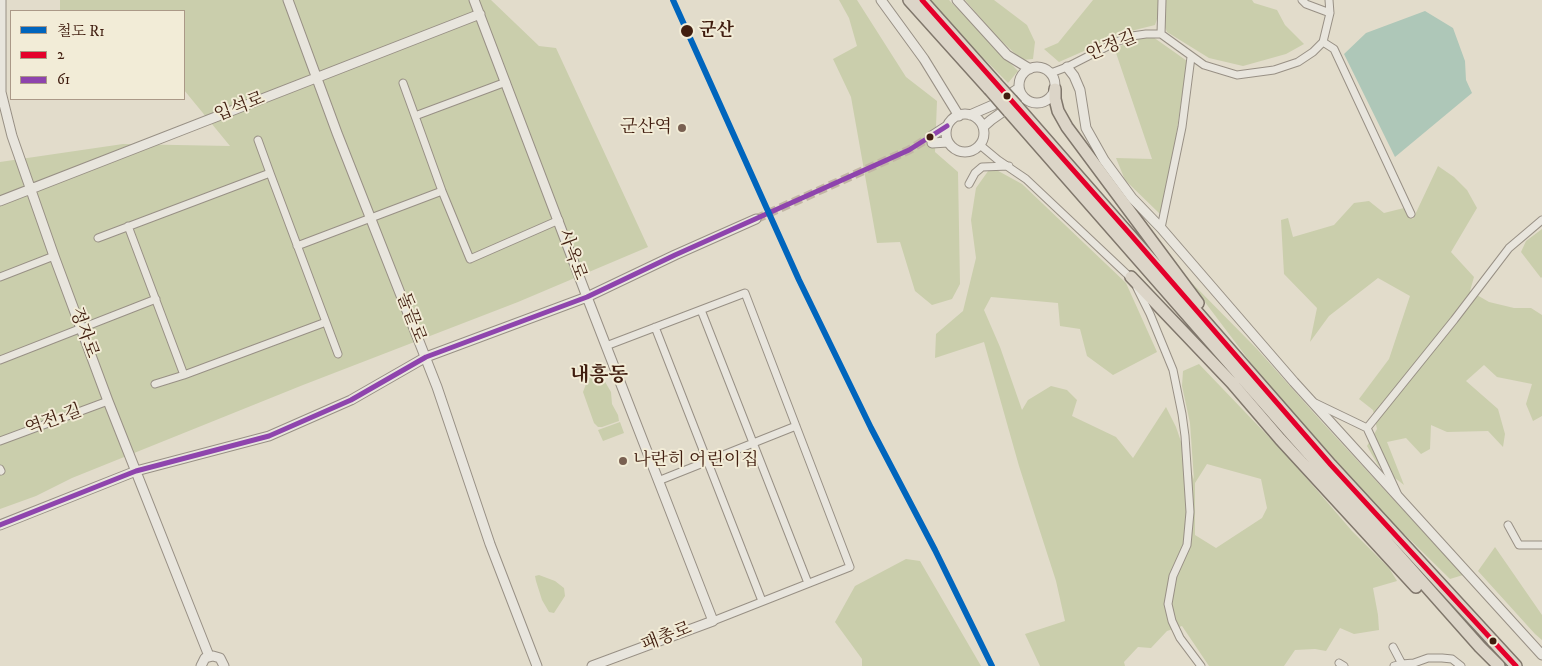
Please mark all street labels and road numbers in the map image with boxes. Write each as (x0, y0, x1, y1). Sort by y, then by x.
street label: 안정길 (1084, 27, 1140, 67)
street label: 입석로 (212, 89, 268, 127)
street label: 사옥로 (552, 227, 590, 283)
street label: 돌끝로 (391, 290, 429, 346)
street label: 정자로 (64, 305, 102, 361)
street label: 역전1길 (23, 401, 85, 441)
street label: 패총로 (639, 619, 695, 657)

